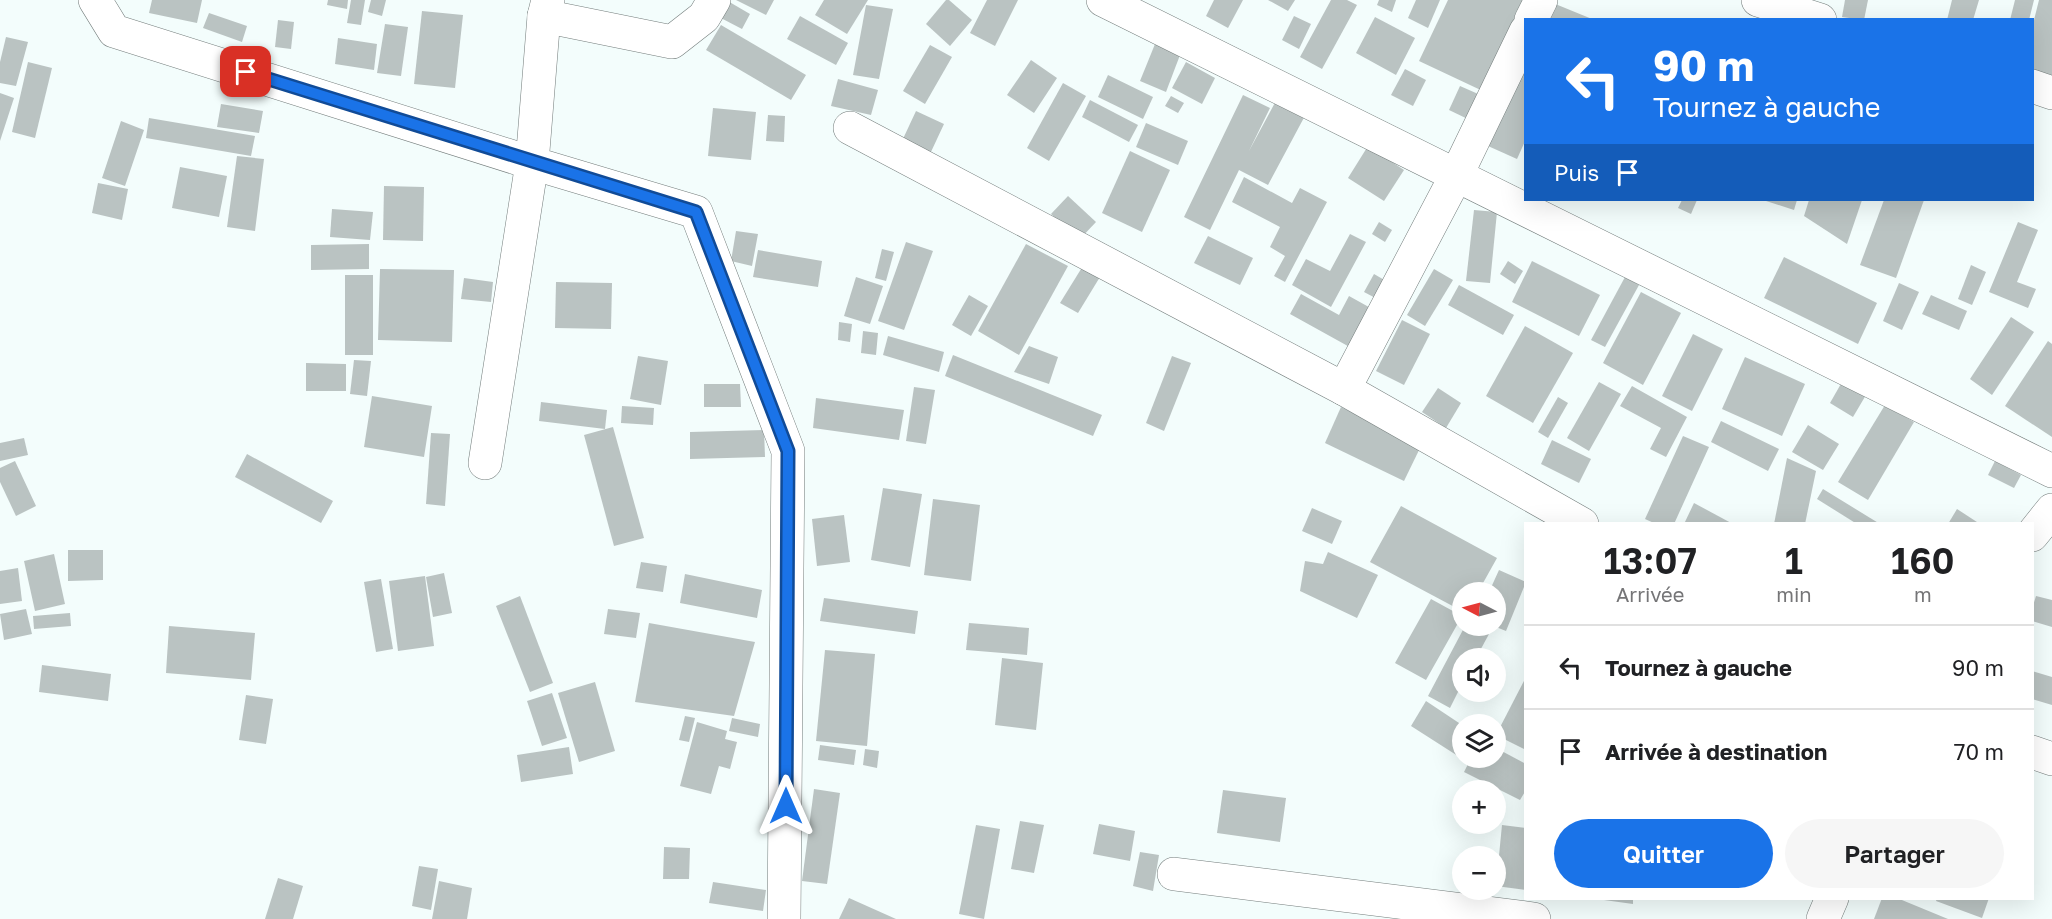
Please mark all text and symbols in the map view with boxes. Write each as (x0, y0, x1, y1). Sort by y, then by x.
text: 90 m (1653, 40, 1754, 90)
icon: left (1554, 42, 1632, 120)
pin (220, 46, 271, 97)
icon: arrive (229, 55, 262, 88)
text: Tournez à gauche (1653, 91, 1880, 123)
icon: arrive (1611, 156, 1644, 189)
text: Puis (1554, 159, 1599, 186)
text: 13:07 (1603, 539, 1697, 582)
text: 1 (1785, 539, 1803, 582)
text: 160 (1891, 539, 1955, 582)
north arrow (1452, 582, 1506, 636)
map controls (1452, 582, 1506, 900)
text: Arrivée (1616, 582, 1684, 606)
text: min (1776, 582, 1812, 606)
text: m (1914, 582, 1932, 606)
button: sound (1452, 648, 1506, 702)
icon: left (1554, 651, 1587, 684)
text: Tournez à gauche (1605, 654, 1792, 681)
text: 90 m (1952, 654, 2004, 681)
button: layers (1452, 714, 1506, 768)
icon: arrive (1554, 735, 1587, 768)
text: Arrivée à destination (1605, 738, 1827, 765)
text: 70 m (1954, 738, 2004, 765)
position arrow (754, 774, 818, 838)
button: + (1452, 780, 1506, 834)
button: Quitter (1554, 819, 1773, 888)
button: Partager (1785, 819, 2004, 888)
button: − (1452, 846, 1506, 900)

